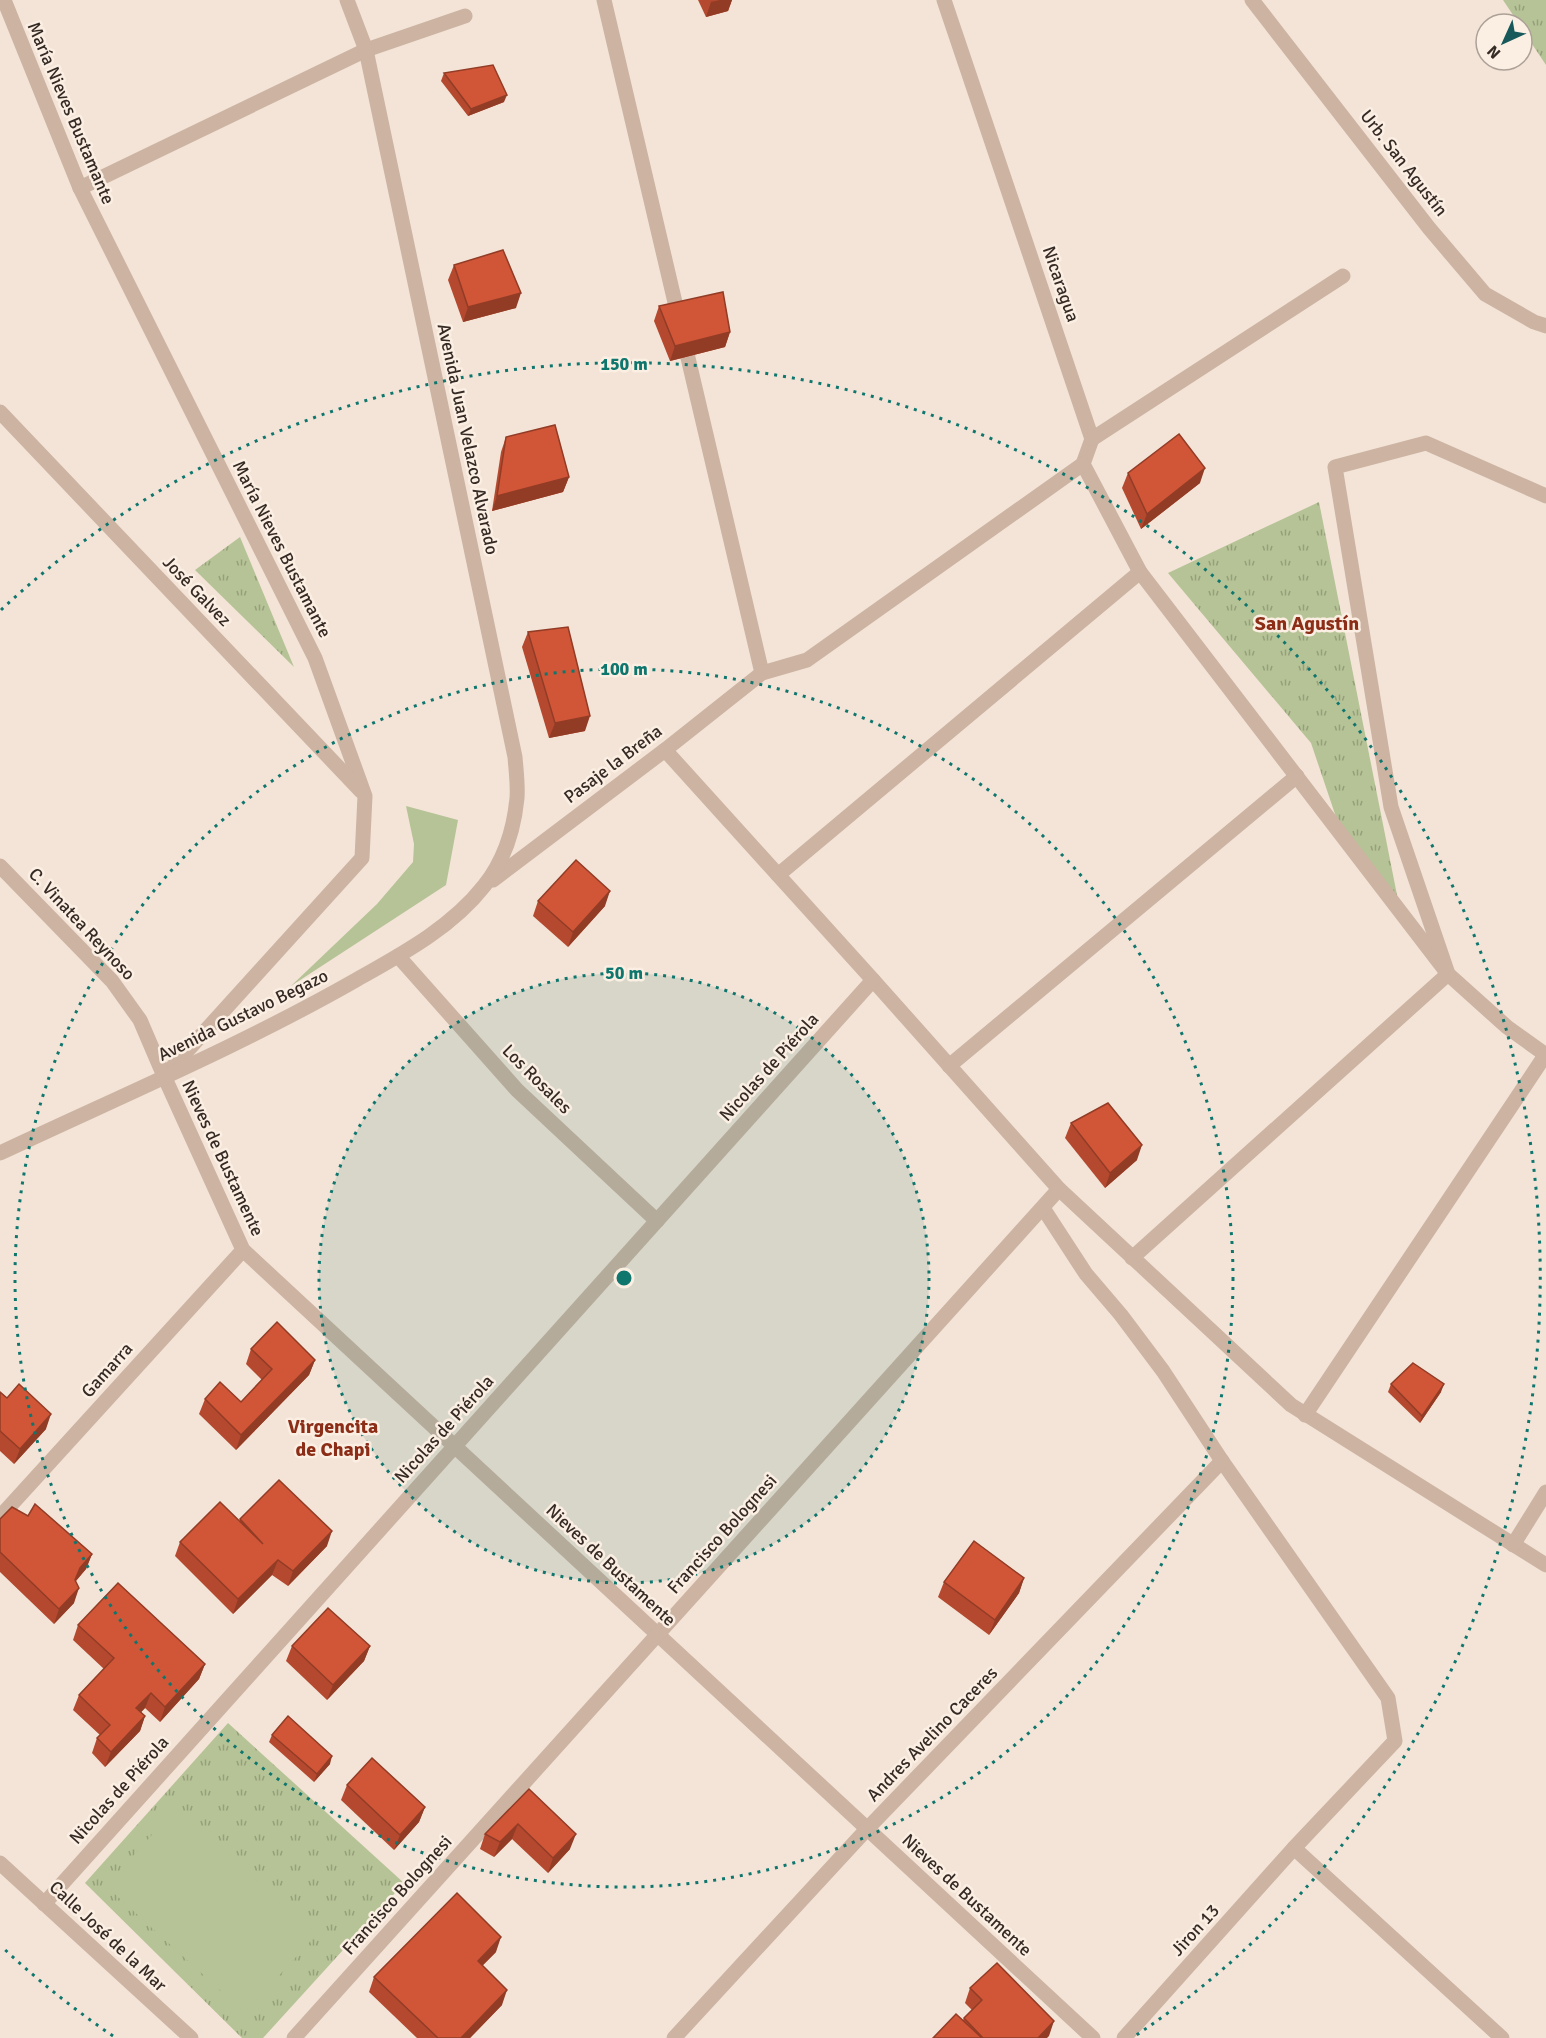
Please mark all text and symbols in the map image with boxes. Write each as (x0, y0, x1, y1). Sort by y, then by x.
north arrow (1474, 12, 1534, 72)
street label: María Nieves Bustamante (23, 19, 119, 207)
text: N (1483, 41, 1505, 63)
street label: Urb. San Agustín (1356, 105, 1452, 221)
street label: Nicaragua (1038, 243, 1084, 325)
street label: Avenida Juan Velazco Alvarado (433, 321, 503, 557)
text: 150 m (600, 353, 648, 375)
street label: María Nieves Bustamante (228, 457, 336, 641)
street label: José Galvez (158, 551, 236, 631)
district label: San Agustín (1255, 611, 1359, 636)
text: 100 m (600, 658, 648, 680)
street label: Pasaje la Breña (560, 720, 666, 808)
street label: C. Vinatea Reynoso (24, 863, 140, 985)
text: 50 m (605, 962, 643, 984)
street label: Avenida Gustavo Begazo (154, 964, 332, 1066)
street label: Nicolas de Piérola (715, 1008, 823, 1126)
street label: Los Rosales (498, 1040, 576, 1118)
street label: Nieves de Bustamente (177, 1077, 269, 1239)
centre of rings (614, 1268, 634, 1288)
street label: Gamarra (77, 1338, 137, 1402)
street label: Nicolas de Piérola (390, 1370, 498, 1488)
district label: Virgencita de Chapi (288, 1414, 378, 1462)
street label: Francisco Bolognesi (663, 1470, 781, 1598)
street label: Nieves de Bustamente (541, 1499, 681, 1631)
street label: Andres Avelino Caceres (862, 1662, 1002, 1806)
street label: Nicolas de Piérola (65, 1731, 173, 1849)
street label: Nieves de Bustamente (897, 1829, 1037, 1961)
street label: Francisco Bolognesi (338, 1831, 456, 1959)
street label: Calle José de la Mar (45, 1876, 172, 1996)
street label: Jiron 13 (1166, 1900, 1224, 1960)

